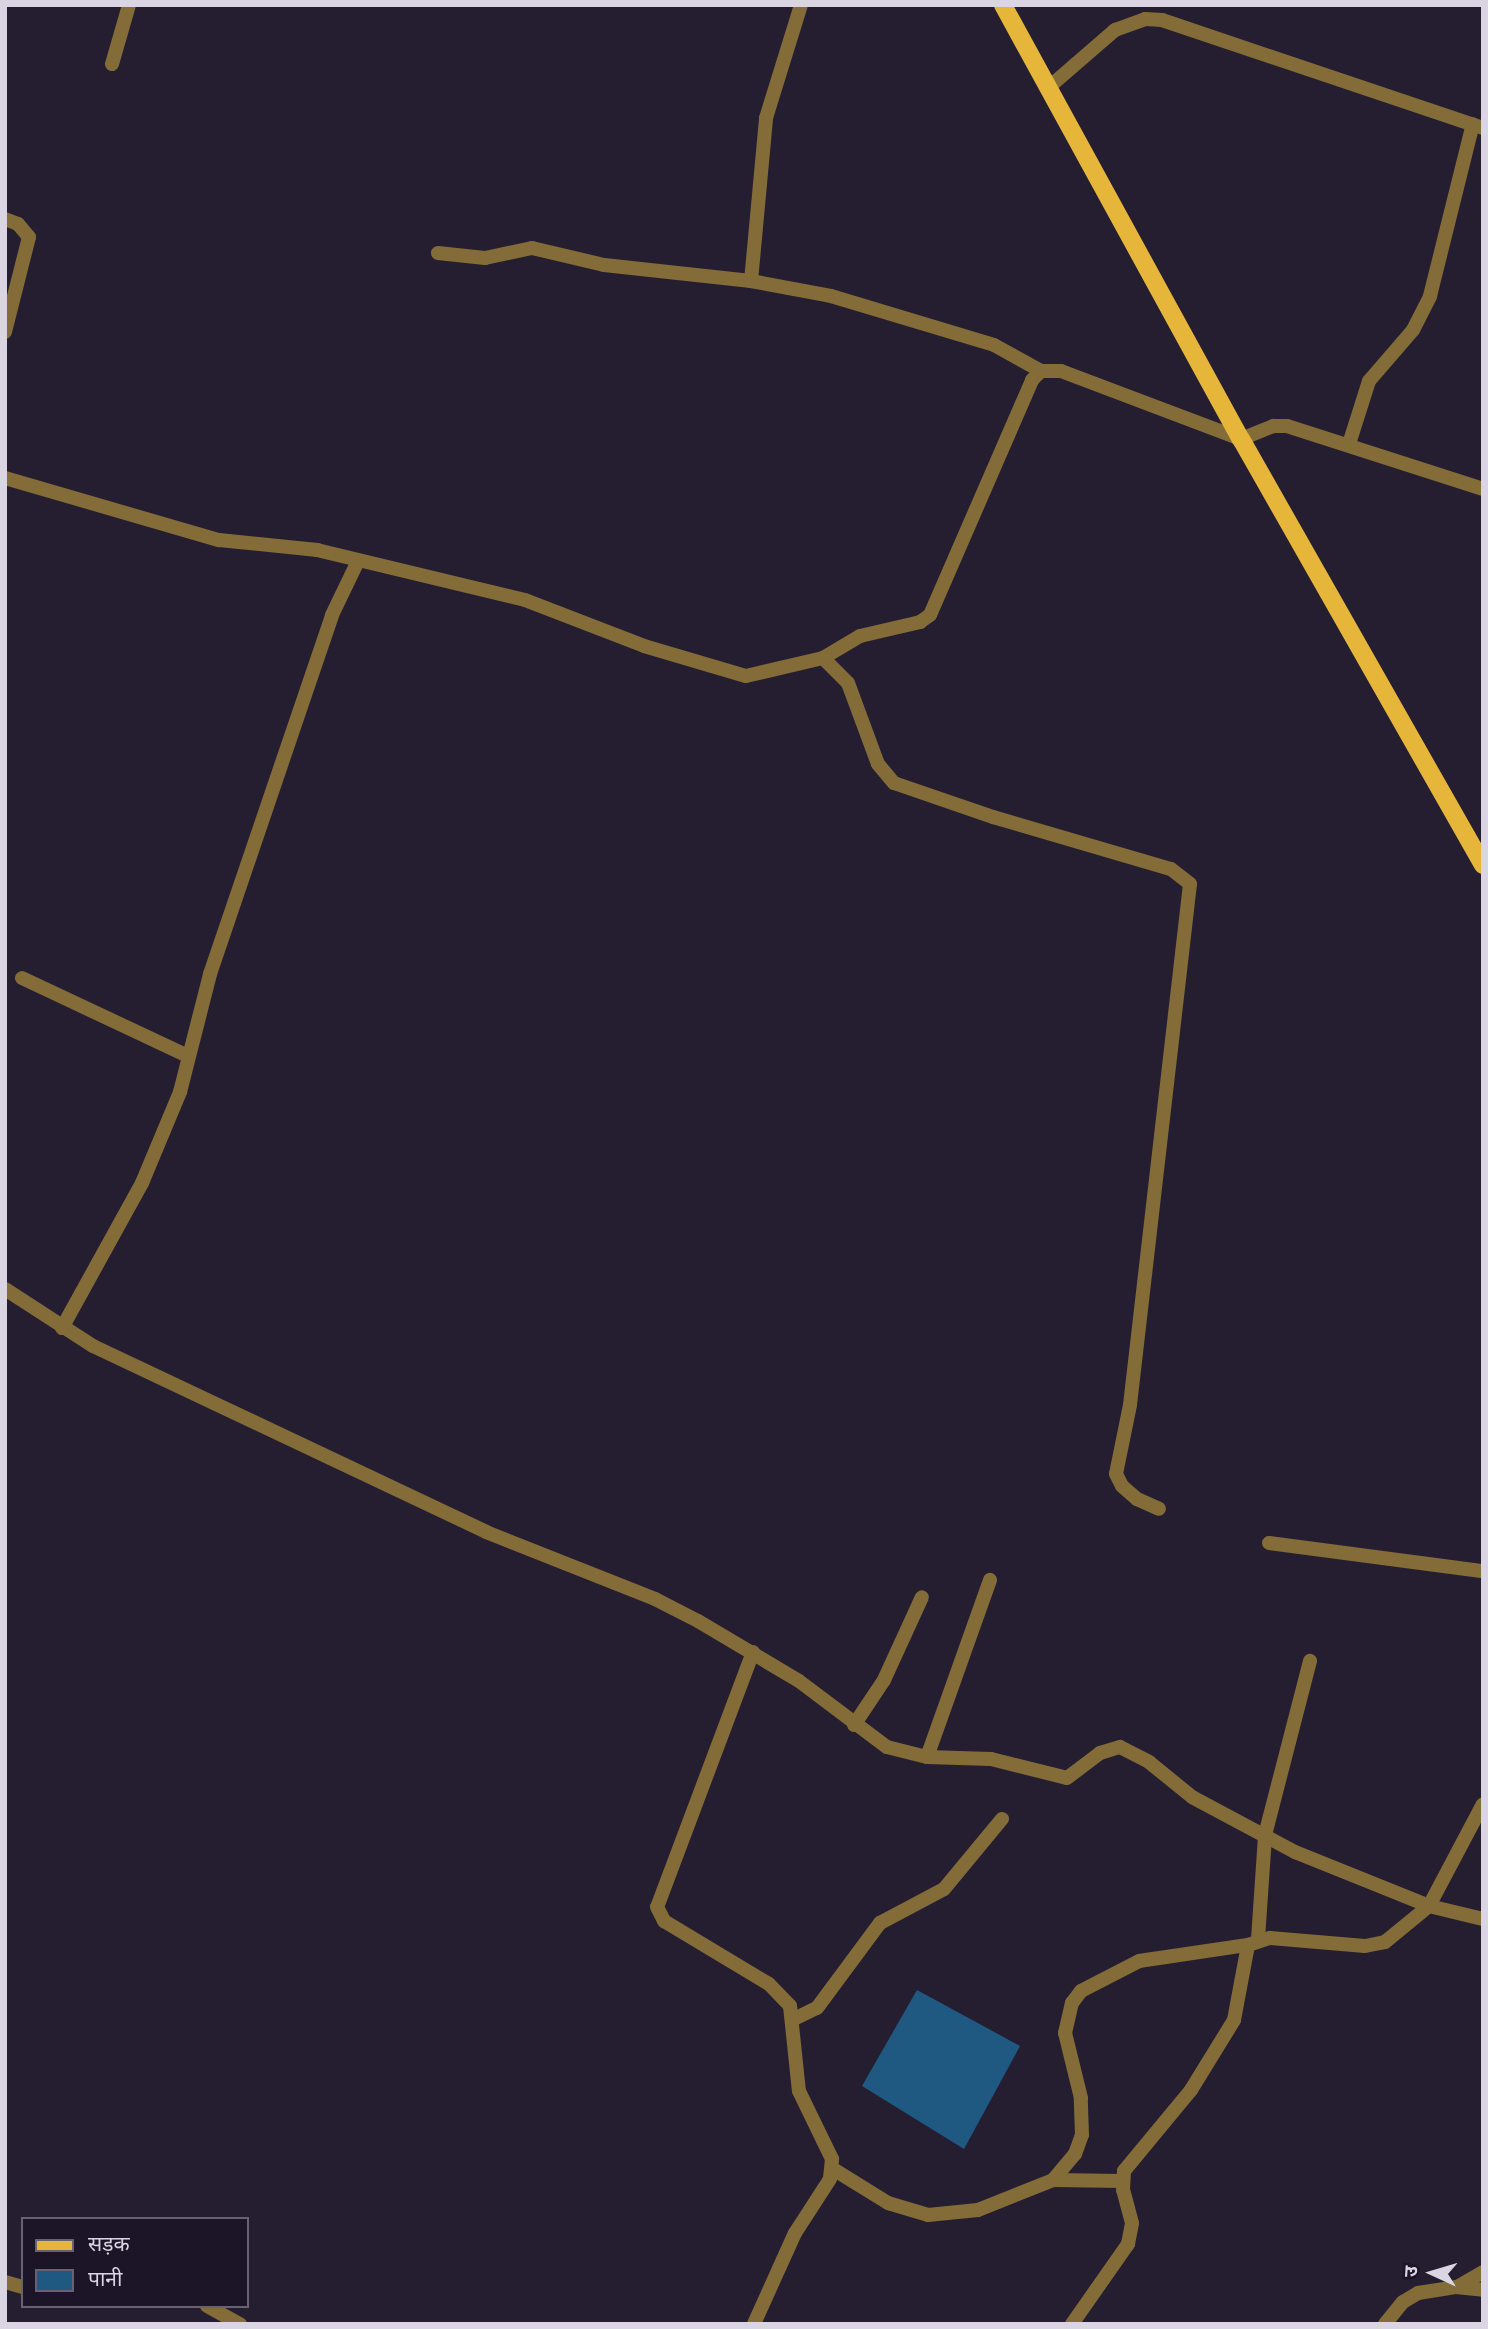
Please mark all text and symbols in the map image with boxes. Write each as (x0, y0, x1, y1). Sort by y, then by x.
legend (21, 2217, 248, 2308)
text: सड़क (88, 2231, 130, 2256)
north arrow (1397, 2238, 1467, 2308)
text: उ (1399, 2265, 1422, 2278)
text: पानी (88, 2266, 122, 2291)

